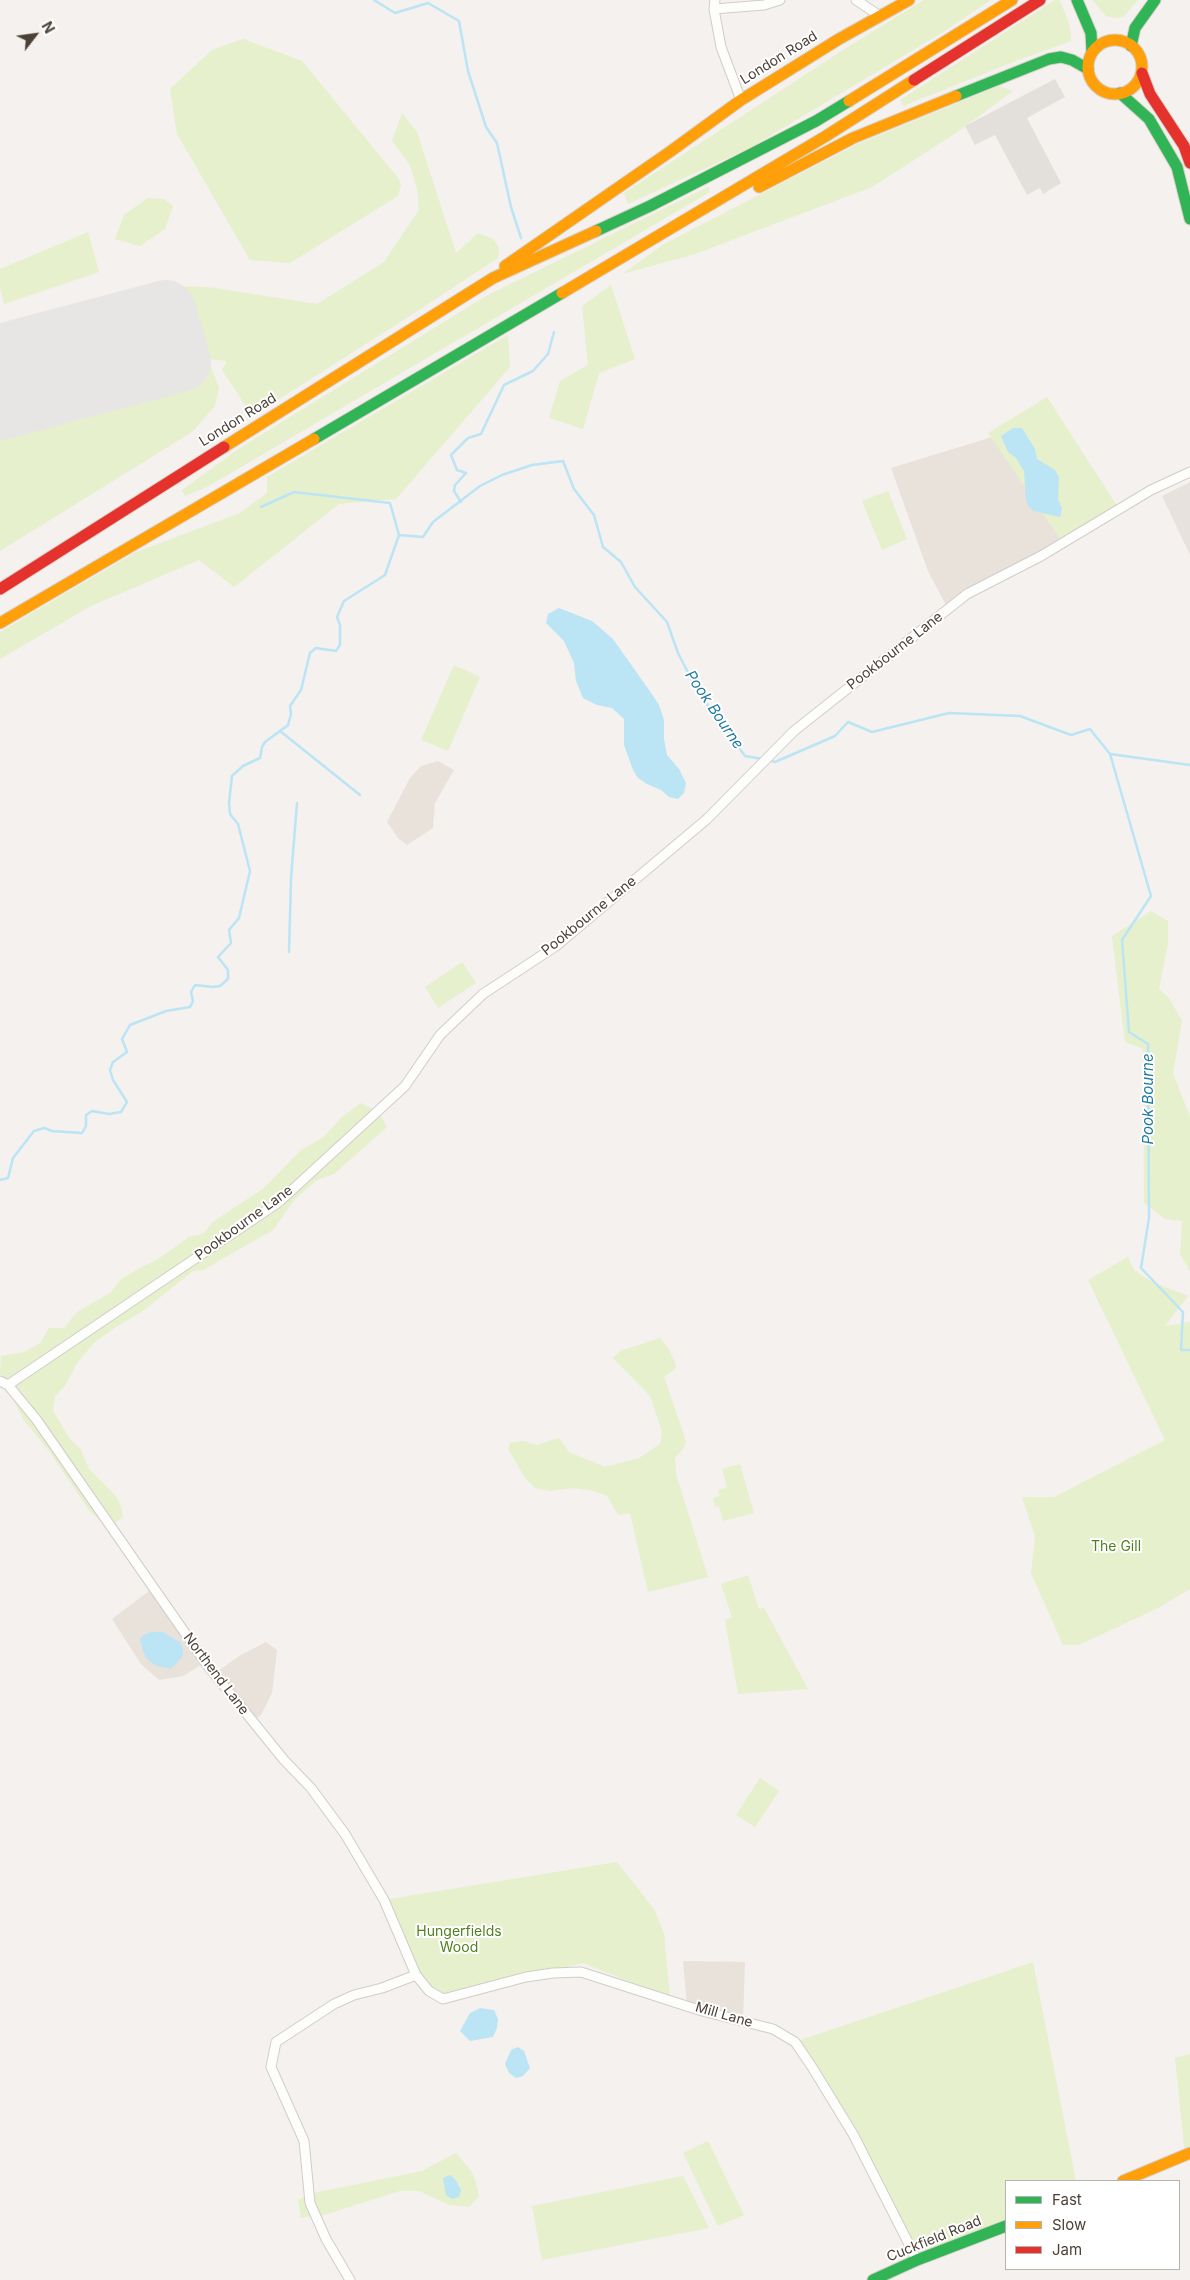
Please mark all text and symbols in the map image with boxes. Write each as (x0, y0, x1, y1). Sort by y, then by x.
north arrow (10, 10, 60, 60)
text: N (38, 18, 58, 36)
street label: London Road (737, 28, 821, 88)
street label: London Road (196, 390, 280, 450)
street label: Pookbourne Lane (844, 608, 946, 694)
water label: Pook Bourne (681, 667, 747, 753)
street label: Pookbourne Lane (538, 873, 640, 959)
water label: Pook Bourne (1139, 1053, 1157, 1145)
street label: Pookbourne Lane (192, 1182, 296, 1264)
park label: The Gill (1091, 1539, 1141, 1555)
street label: Northend Lane (180, 1630, 252, 1718)
park label: Hungerfields Wood (416, 1924, 502, 1956)
street label: Mill Lane (693, 1999, 755, 2031)
legend (1005, 2180, 1180, 2270)
text: Fast (1052, 2190, 1082, 2209)
street label: Cuckfield Road (884, 2212, 984, 2266)
text: Slow (1052, 2215, 1086, 2234)
text: Jam (1052, 2240, 1082, 2259)

